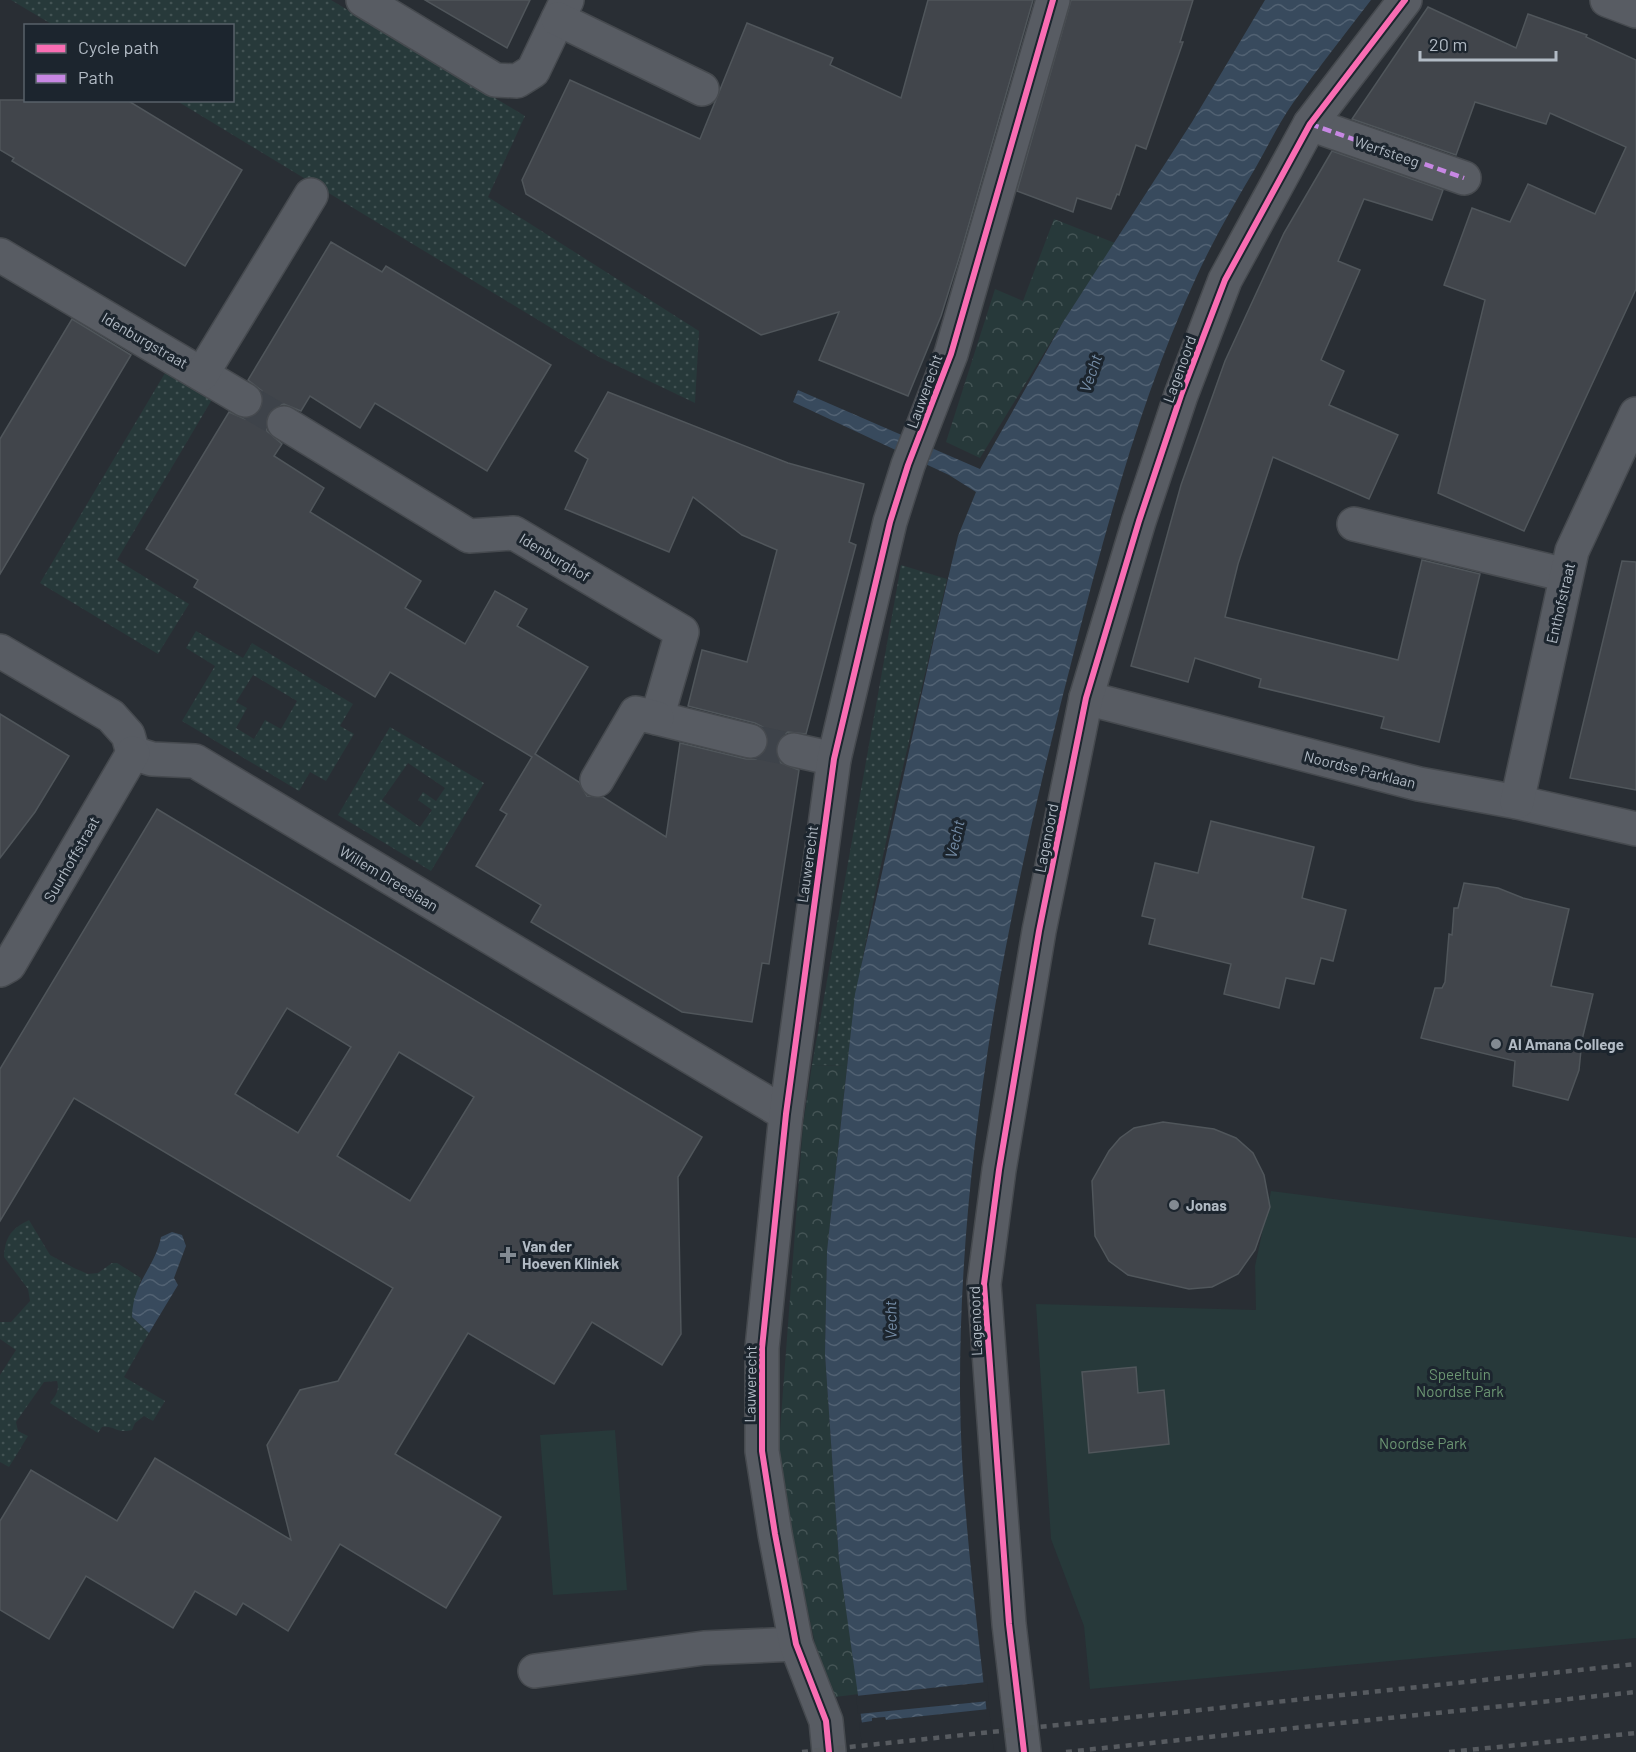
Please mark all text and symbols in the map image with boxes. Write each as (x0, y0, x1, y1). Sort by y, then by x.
legend (24, 24, 234, 102)
scale bar (1420, 24, 1556, 62)
text: 20 m (1429, 33, 1467, 55)
text: Cycle path (78, 36, 159, 58)
text: Path (78, 66, 114, 88)
street label: Werfsteeg (1352, 131, 1422, 171)
street label: Idenburgstraat (99, 308, 191, 372)
street label: Lagenoord (1159, 333, 1199, 405)
water label: Vecht (1075, 351, 1105, 394)
street label: Lauwerecht (902, 352, 946, 430)
street label: Idenburghof (516, 529, 594, 585)
street label: Enthofstraat (1542, 561, 1578, 645)
street label: Noordse Parklaan (1302, 746, 1418, 792)
street label: Lagenoord (1030, 802, 1062, 874)
street label: Suurhoffstraat (39, 813, 103, 905)
water label: Vecht (940, 818, 968, 860)
street label: Lauwerecht (793, 824, 821, 904)
street label: Willem Dreeslaan (336, 841, 442, 915)
place label: Al Amana College (1508, 1035, 1624, 1053)
marker: Al Amana College (1489, 1037, 1503, 1051)
place label: Jonas (1186, 1196, 1227, 1214)
marker: Jonas (1167, 1198, 1181, 1212)
place label: Van der Hoeven Kliniek (522, 1237, 619, 1272)
marker: Van der Hoeven Kliniek (499, 1246, 517, 1264)
street label: Lagenoord (965, 1286, 985, 1356)
water label: Vecht (880, 1300, 900, 1340)
street label: Lauwerecht (740, 1345, 760, 1423)
park label: Speeltuin Noordse Park (1416, 1365, 1504, 1400)
park label: Noordse Park (1379, 1434, 1467, 1452)

